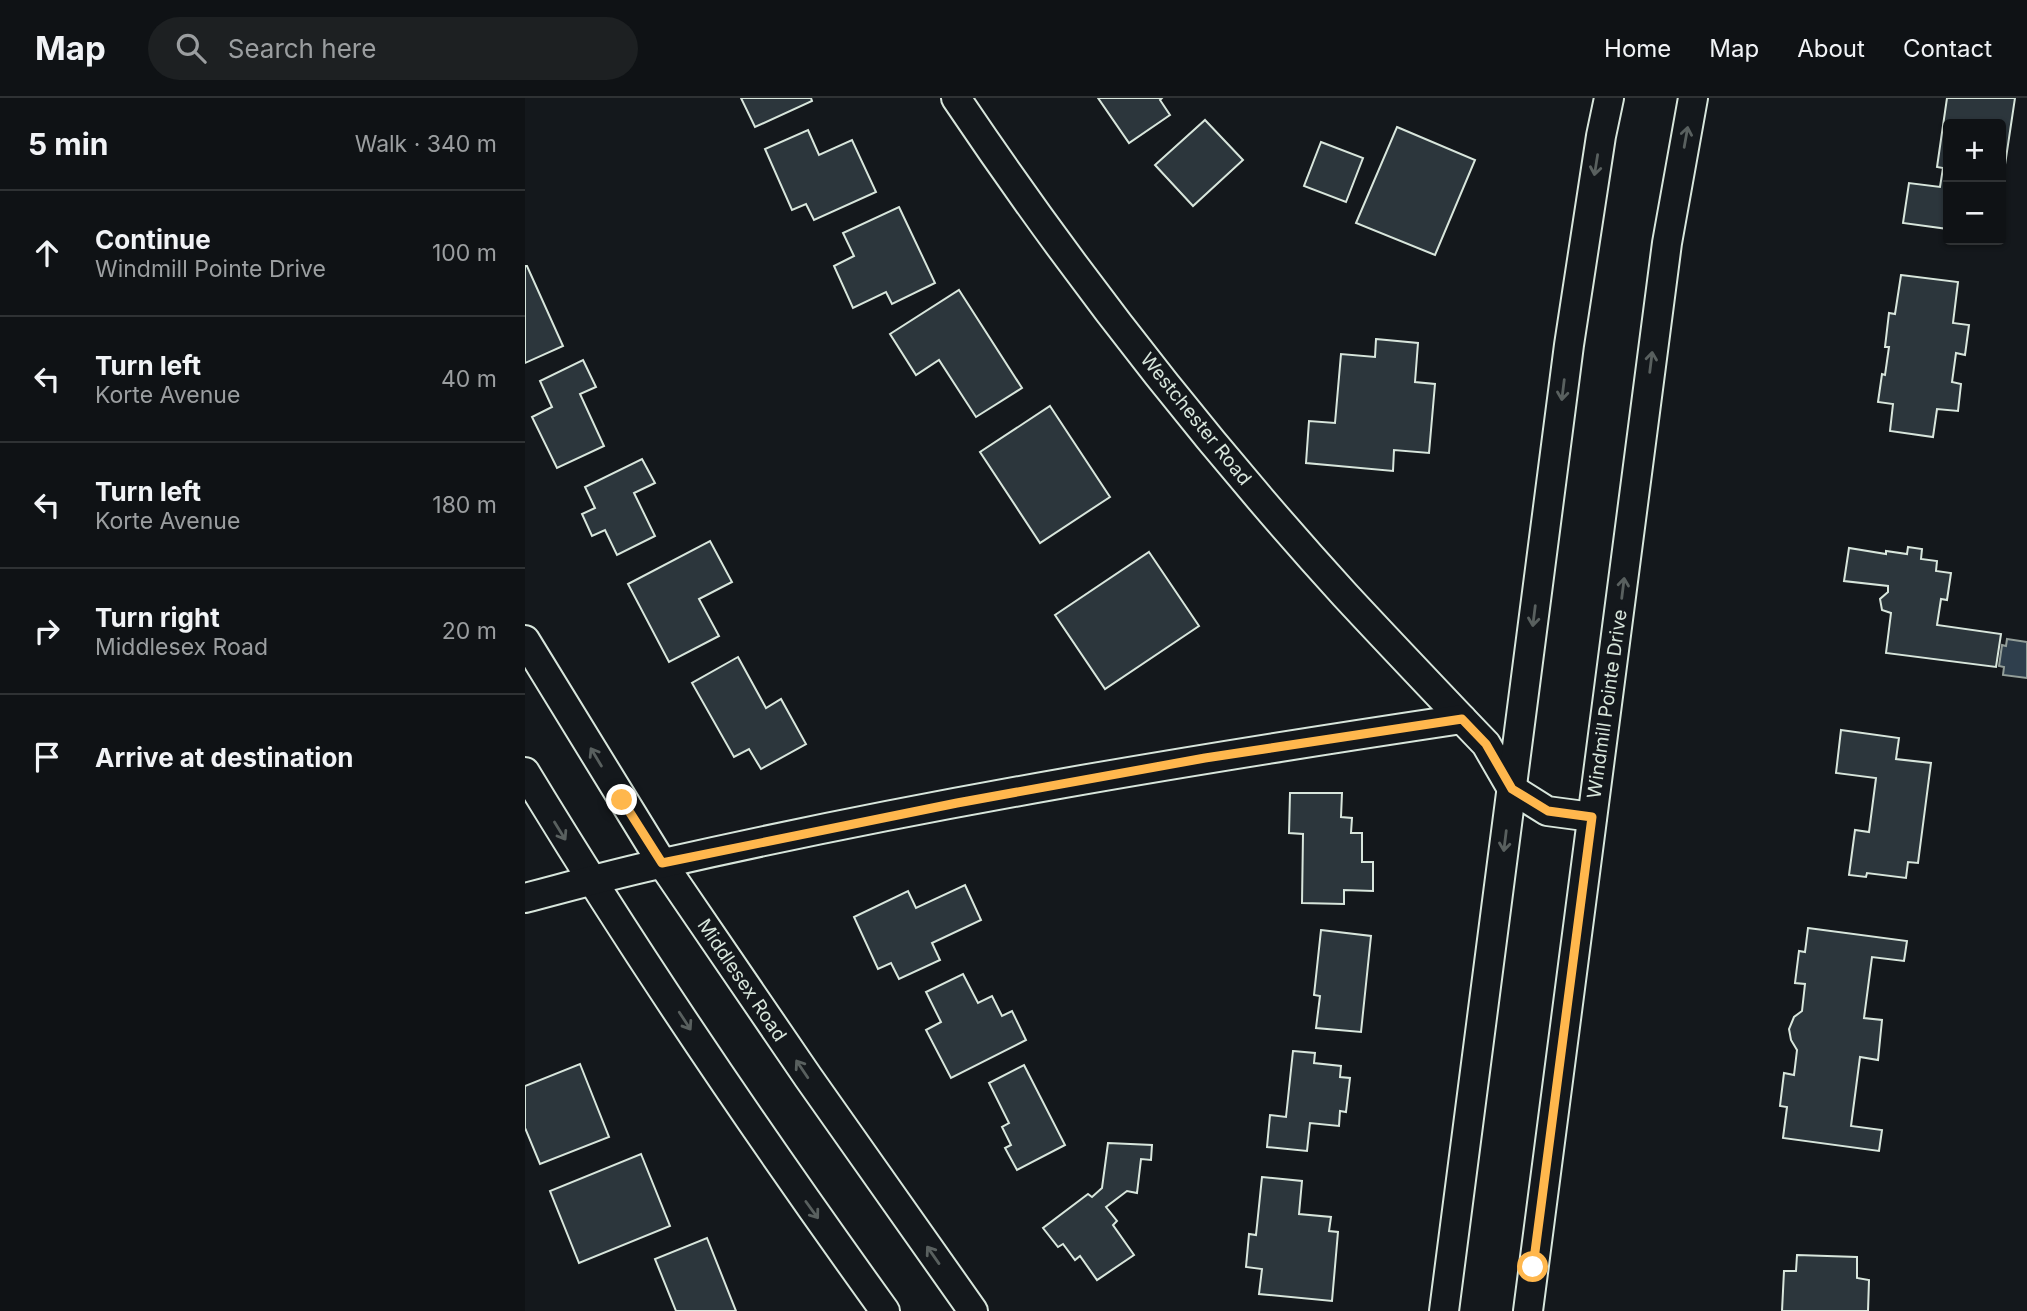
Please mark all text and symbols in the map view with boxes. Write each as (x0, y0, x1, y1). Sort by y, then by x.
search box (148, 17, 638, 80)
text: Map (35, 28, 106, 68)
icon: search (172, 29, 210, 67)
text: Search here (228, 33, 376, 64)
text: Home (1604, 34, 1671, 63)
text: Map (1709, 34, 1759, 63)
text: About (1797, 34, 1865, 63)
text: Contact (1903, 34, 1992, 63)
map controls (1943, 119, 2006, 245)
button: + (1943, 119, 2006, 182)
text: 5 min (28, 126, 108, 162)
one-way arrow (1680, 126, 1693, 149)
text: Walk · 340 m (355, 130, 497, 158)
one-way arrow (1589, 153, 1602, 176)
button: − (1943, 182, 2006, 245)
text: Continue (95, 224, 211, 255)
icon: ahead (28, 234, 66, 272)
text: 100 m (432, 239, 497, 267)
text: Windmill Pointe Drive (95, 255, 326, 283)
street label: Westchester Road (1136, 348, 1256, 490)
text: Turn left (95, 350, 201, 381)
one-way arrow (1645, 351, 1658, 374)
icon: left (28, 360, 66, 398)
text: 40 m (441, 365, 497, 393)
one-way arrow (1556, 378, 1569, 401)
text: Korte Avenue (95, 381, 240, 409)
text: Turn left (95, 476, 201, 507)
icon: left (28, 486, 66, 524)
text: 180 m (432, 491, 497, 519)
text: Korte Avenue (95, 507, 240, 535)
one-way arrow (1617, 577, 1630, 599)
text: Turn right (95, 602, 220, 633)
one-way arrow (1527, 604, 1540, 626)
street label: Windmill Pointe Drive (1582, 608, 1632, 800)
icon: right (28, 612, 66, 650)
text: 20 m (442, 617, 497, 645)
text: Middlesex Road (95, 633, 268, 661)
icon: arrive (28, 738, 66, 776)
text: Arrive at destination (95, 742, 354, 773)
one-way arrow (588, 747, 602, 767)
route end (606, 784, 637, 815)
one-way arrow (554, 820, 568, 840)
one-way arrow (1498, 829, 1511, 852)
street label: Middlesex Road (693, 914, 791, 1046)
one-way arrow (678, 1011, 692, 1030)
one-way arrow (795, 1060, 809, 1079)
one-way arrow (805, 1200, 819, 1219)
one-way arrow (926, 1246, 940, 1266)
route start (1517, 1251, 1548, 1282)

